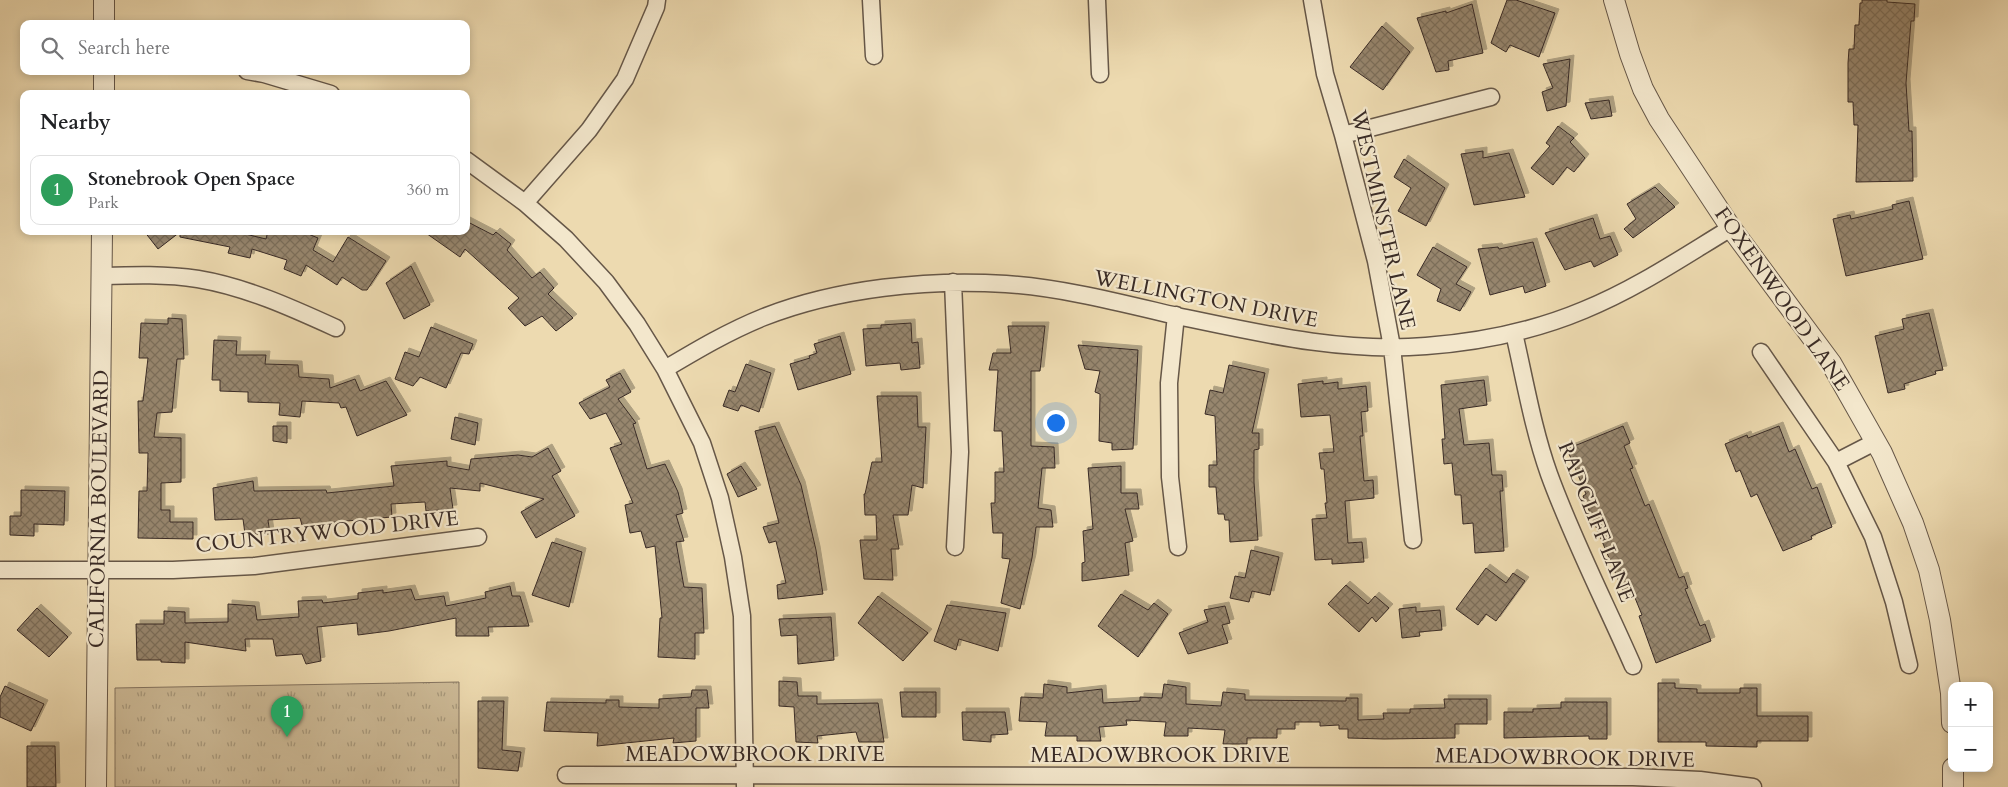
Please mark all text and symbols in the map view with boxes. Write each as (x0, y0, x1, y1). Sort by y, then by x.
search box (20, 20, 470, 75)
icon: search (38, 34, 66, 62)
text: Search here (78, 35, 170, 61)
street label: WESTMINSTER LANE (1343, 106, 1422, 333)
text: Nearby (40, 108, 111, 137)
text: Stonebrook Open Space (88, 166, 295, 192)
text: 1 (53, 179, 61, 201)
text: 360 m (407, 179, 449, 201)
text: Park (88, 192, 119, 214)
street label: FOXENWOOD LANE (1708, 201, 1856, 397)
street label: WELLINGTON DRIVE (1091, 263, 1320, 335)
street label: CALIFORNIA BOULEVARD (82, 370, 116, 648)
your location (1043, 410, 1069, 436)
street label: RADCLIFF LANE (1551, 437, 1641, 607)
street label: COUNTRYWOOD DRIVE (194, 504, 460, 560)
map controls (1948, 682, 1993, 772)
button: + (1948, 682, 1993, 727)
pin: 1 (271, 696, 303, 737)
button: − (1948, 727, 1993, 772)
street label: MEADOWBROOK DRIVE (625, 740, 885, 769)
street label: MEADOWBROOK DRIVE (1030, 741, 1290, 770)
street label: MEADOWBROOK DRIVE (1435, 741, 1695, 775)

